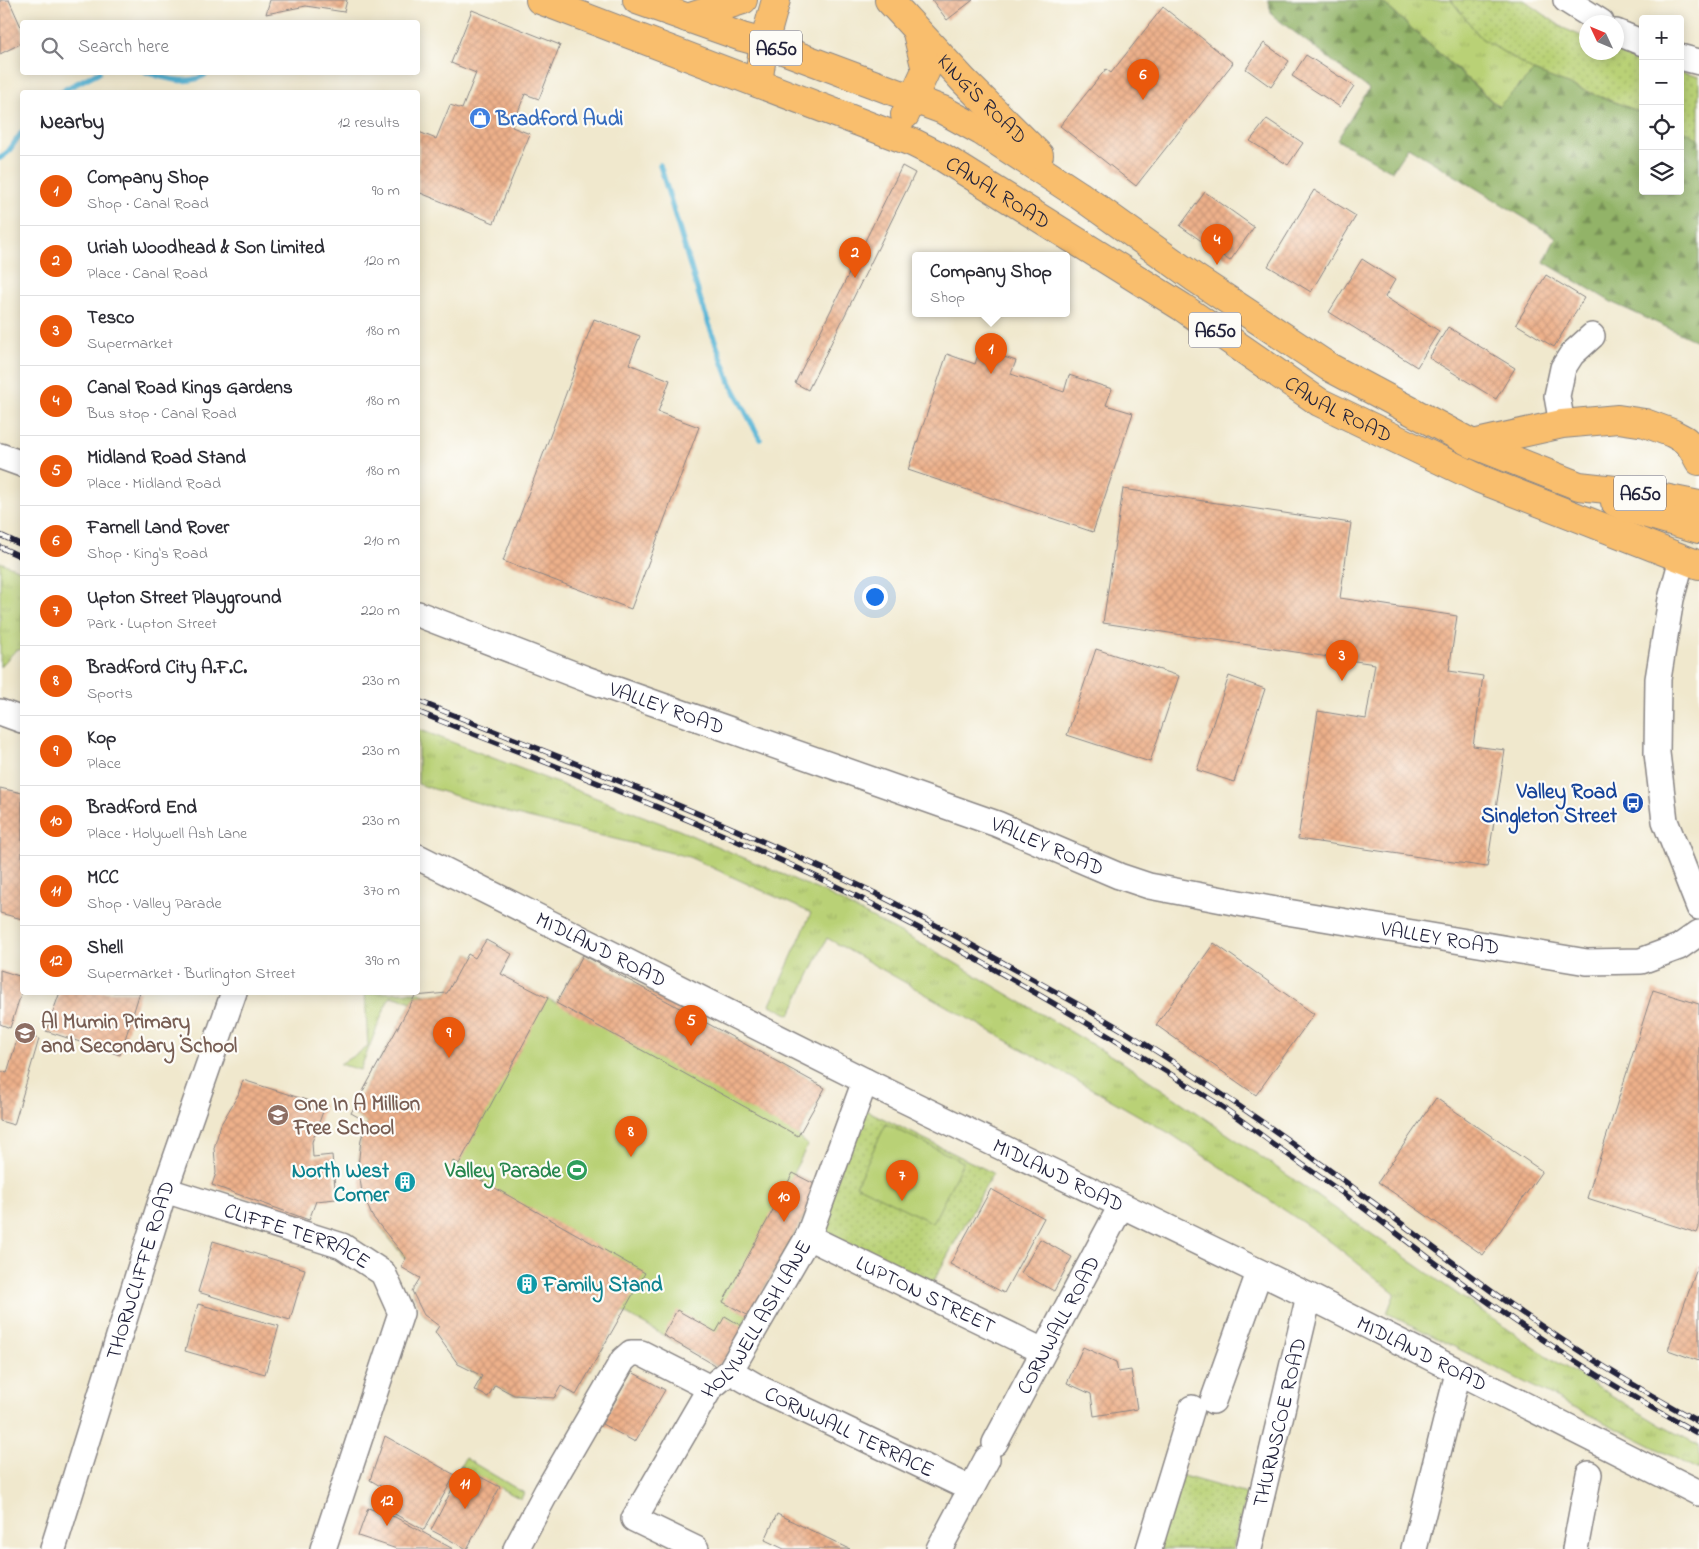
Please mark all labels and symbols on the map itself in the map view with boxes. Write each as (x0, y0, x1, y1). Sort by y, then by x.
north arrow (1579, 15, 1624, 60)
road number: A650 (750, 30, 802, 66)
street label: KING'S ROAD (929, 48, 1033, 152)
pin: 6 (1127, 59, 1159, 100)
place label: Bradford Audi (495, 105, 623, 135)
shop icon: Bradford Audi (468, 106, 492, 130)
street label: CANAL ROAD (939, 150, 1055, 238)
pin: 4 (1201, 224, 1233, 265)
pin: 2 (839, 237, 871, 278)
road number: A650 (1189, 312, 1241, 348)
pin: 1 (975, 333, 1007, 374)
street label: CANAL ROAD (1277, 369, 1397, 452)
road number: A650 (1614, 476, 1666, 510)
your location (862, 584, 888, 610)
pin: 3 (1326, 640, 1358, 681)
street label: VALLEY ROAD (604, 675, 728, 744)
place label: Valley Road Singleton Street (1481, 778, 1618, 834)
bus stop icon: Valley Road Singleton Street (1621, 791, 1645, 815)
street label: VALLEY ROAD (986, 810, 1108, 885)
street label: MIDLAND ROAD (530, 905, 671, 996)
street label: VALLEY ROAD (1377, 915, 1502, 964)
pin: 5 (675, 1005, 707, 1046)
place label: Al Mumin Primary and Secondary School (41, 1008, 238, 1064)
pin: 9 (433, 1017, 465, 1058)
school or university icon: Al Mumin Primary and Secondary School (13, 1021, 37, 1045)
place label: One In A Million Free School (293, 1090, 420, 1144)
school or university icon: One In A Million Free School (266, 1103, 290, 1127)
pin: 8 (615, 1116, 647, 1157)
street label: MIDLAND ROAD (987, 1132, 1128, 1221)
place label: North West Corner (292, 1157, 390, 1211)
place label: Valley Parade (444, 1157, 562, 1189)
sports icon: Valley Parade (565, 1158, 589, 1182)
pin: 7 (886, 1160, 918, 1201)
building icon: North West Corner (393, 1170, 417, 1194)
street label: THORNCLIFFE ROAD (100, 1177, 184, 1364)
pin: 10 (768, 1181, 800, 1222)
street label: CLIFFE TERRACE (220, 1197, 376, 1278)
street label: HOLYWELL ASH LANE (694, 1235, 820, 1404)
street label: LUPTON STREET (850, 1249, 1000, 1343)
street label: CORNWALL ROAD (1010, 1251, 1109, 1400)
place label: Family Stand (542, 1271, 663, 1303)
building icon: Family Stand (515, 1272, 539, 1296)
street label: MIDLAND ROAD (1351, 1309, 1492, 1400)
street label: THURNSCOE ROAD (1246, 1335, 1316, 1511)
street label: CORNWALL TERRACE (759, 1380, 939, 1486)
pin: 11 (449, 1468, 481, 1509)
pin: 12 (371, 1485, 403, 1526)

